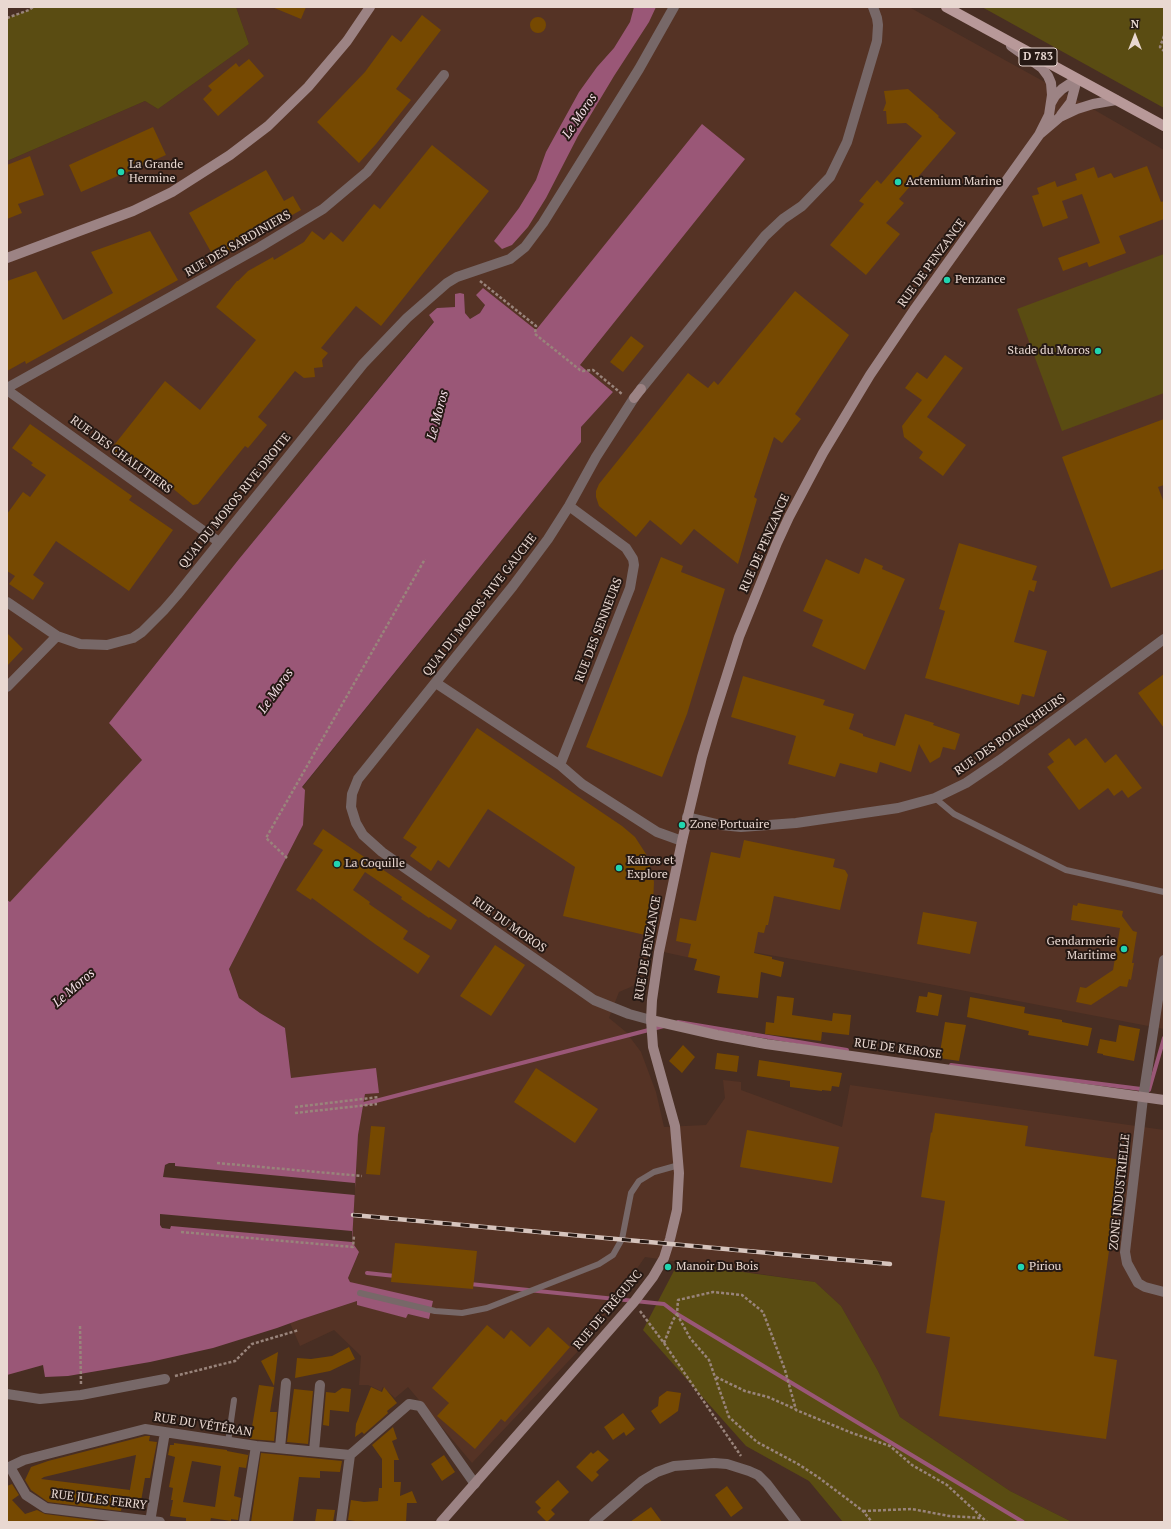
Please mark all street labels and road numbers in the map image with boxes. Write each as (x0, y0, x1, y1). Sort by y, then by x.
road number: D 783 (1019, 48, 1057, 66)
street label: RUE DES SARDINIERS (183, 208, 293, 280)
street label: RUE DE PENZANCE (895, 216, 969, 310)
street label: RUE DES CHALUTIERS (67, 413, 175, 497)
street label: QUAI DU MOROS RIVE DROITE (176, 430, 294, 572)
street label: RUE DE PENZANCE (737, 492, 793, 594)
street label: QUAI DU MOROS-RIVE GAUCHE (420, 531, 540, 679)
street label: RUE DES SENNEURS (572, 576, 626, 684)
street label: RUE DES BOLINCHEURS (952, 691, 1068, 779)
street label: RUE DU MOROS (469, 894, 549, 956)
street label: RUE DE PENZANCE (632, 895, 664, 1001)
street label: RUE DE KEROSE (853, 1036, 943, 1062)
street label: ZONE INDUSTRIELLE (1107, 1133, 1133, 1251)
street label: RUE DE TRÉGUNC (571, 1267, 645, 1353)
street label: RUE DU VÉTÉRAN (153, 1410, 253, 1440)
street label: RUE JULES FERRY (50, 1487, 148, 1513)

